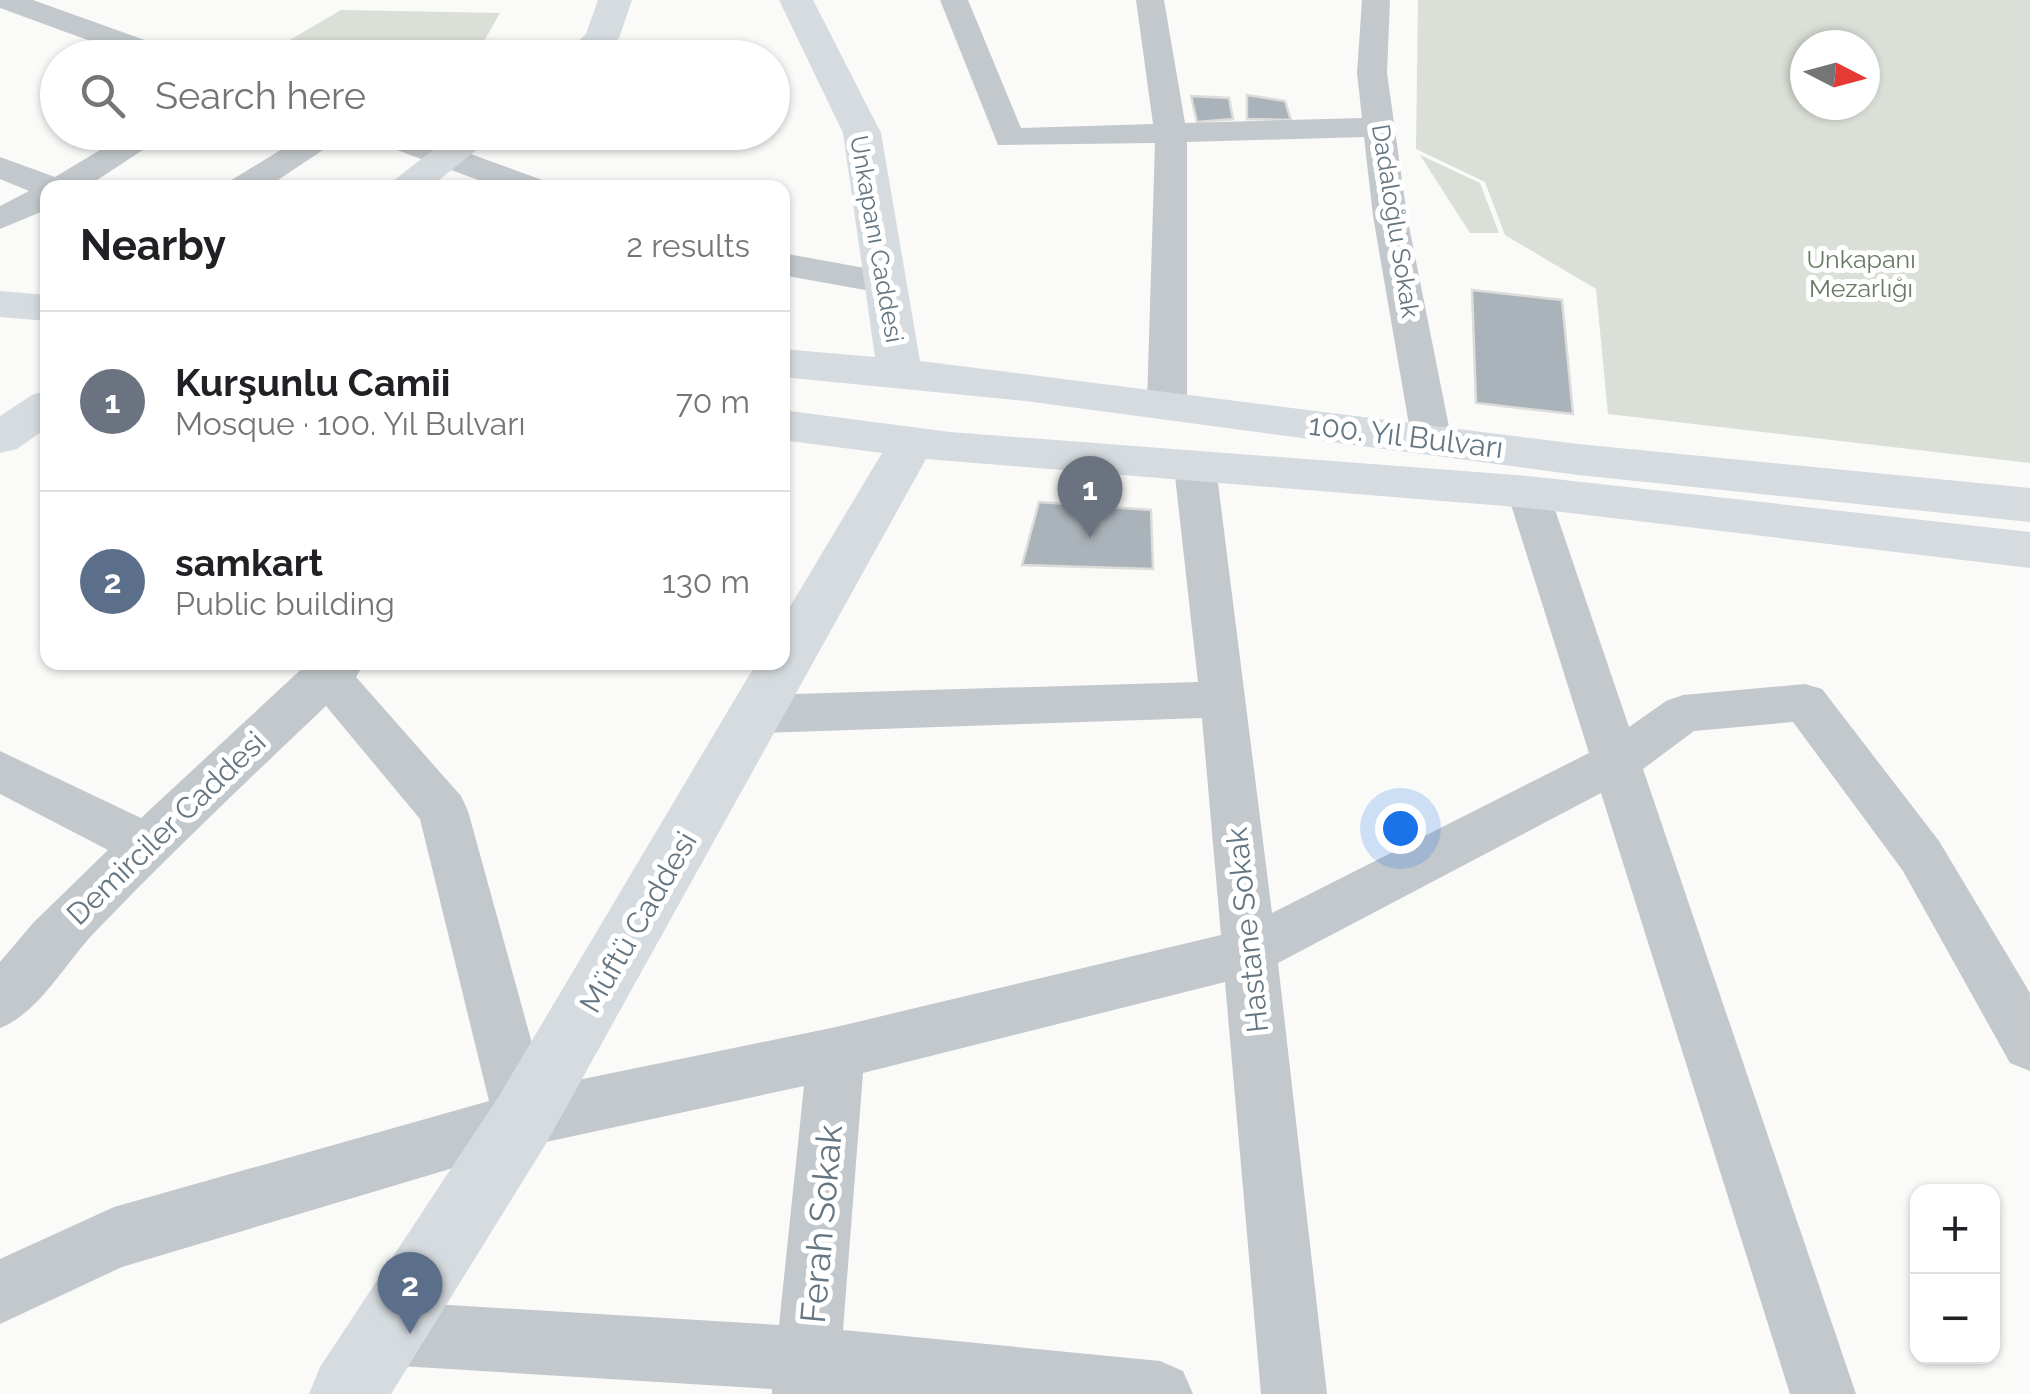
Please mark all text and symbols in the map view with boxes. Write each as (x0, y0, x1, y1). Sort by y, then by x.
north arrow (1790, 30, 1880, 120)
search box (40, 40, 790, 150)
icon: search (75, 68, 130, 123)
text: Search here (155, 73, 366, 118)
street label: Dadaloğlu Sokak (1366, 122, 1426, 321)
street label: Unkapanı Caddesi (844, 133, 910, 345)
text: Nearby (80, 221, 226, 270)
text: 2 results (626, 227, 750, 264)
park label: Unkapanı Mezarlığı (1806, 244, 1916, 303)
text: Kurşunlu Camii (175, 360, 450, 405)
text: 1 (105, 383, 120, 420)
text: 70 m (676, 383, 750, 420)
text: Mosque · 100. Yıl Bulvarı (175, 405, 525, 442)
street label: 100. Yıl Bulvarı (1307, 407, 1505, 465)
pin: 1 (1058, 456, 1122, 538)
text: samkart (175, 540, 323, 585)
text: 2 (103, 563, 122, 600)
text: 130 m (662, 563, 750, 600)
text: Public building (175, 585, 395, 622)
street label: Demirciler Caddesi (59, 724, 273, 932)
your location (1375, 803, 1426, 854)
street label: Müftü Caddesi (572, 826, 704, 1018)
street label: Hastane Sokak (1219, 826, 1275, 1034)
street label: Ferah Sokak (792, 1123, 850, 1325)
map controls (1910, 1184, 2000, 1364)
button: + (1910, 1184, 2000, 1274)
pin: 2 (378, 1252, 442, 1334)
button: − (1910, 1274, 2000, 1364)

